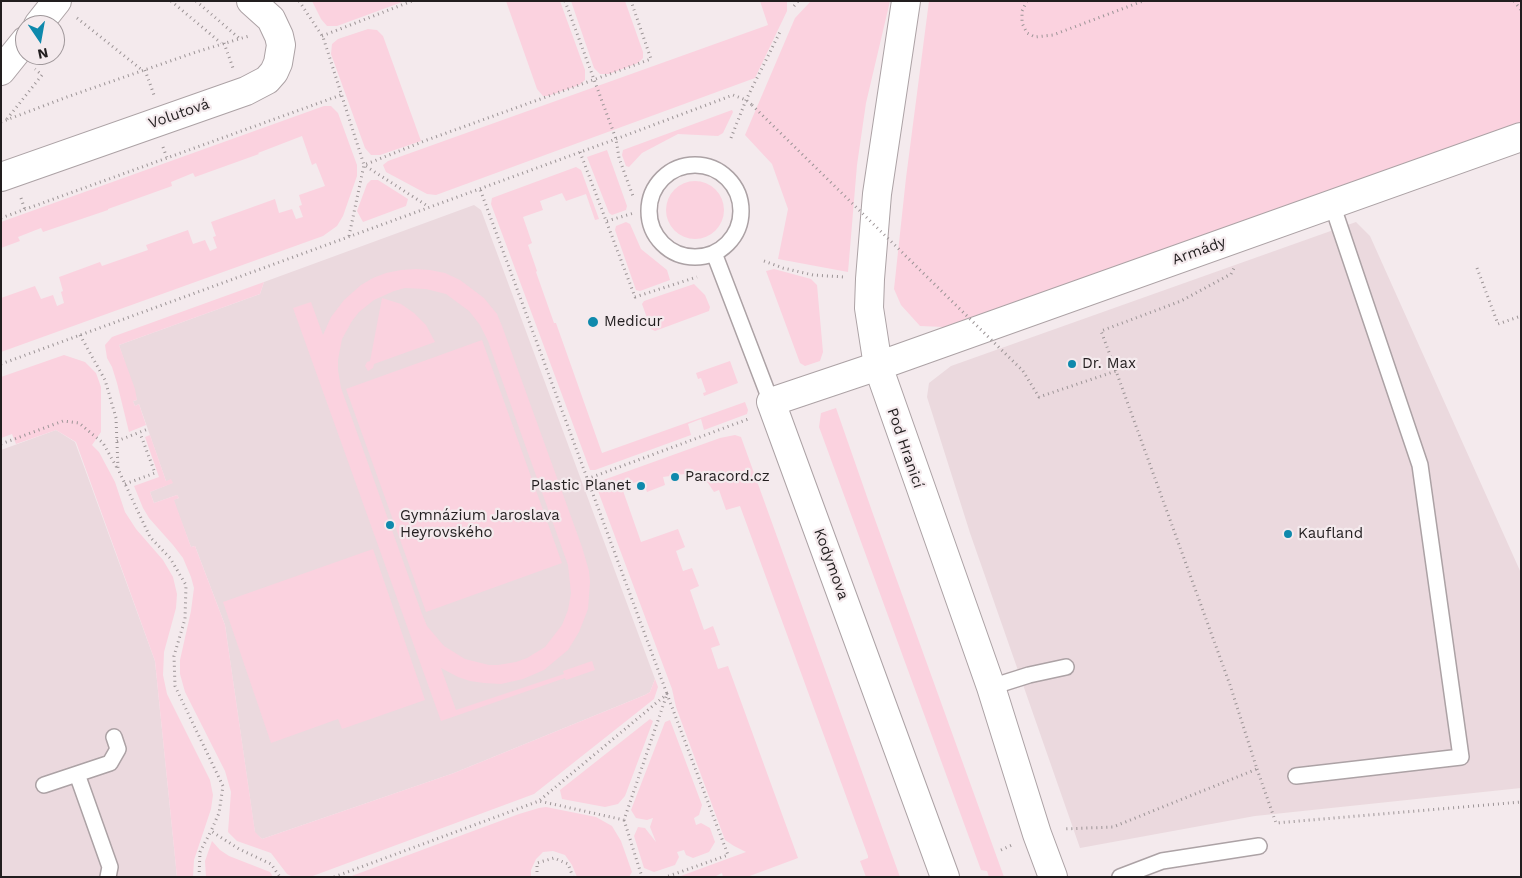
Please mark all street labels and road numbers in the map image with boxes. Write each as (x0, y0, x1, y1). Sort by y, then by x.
street label: Volutová (146, 95, 212, 133)
street label: Armády (1170, 233, 1228, 269)
street label: Pod Hranicí (883, 406, 927, 490)
street label: Kodymova (810, 526, 852, 602)

